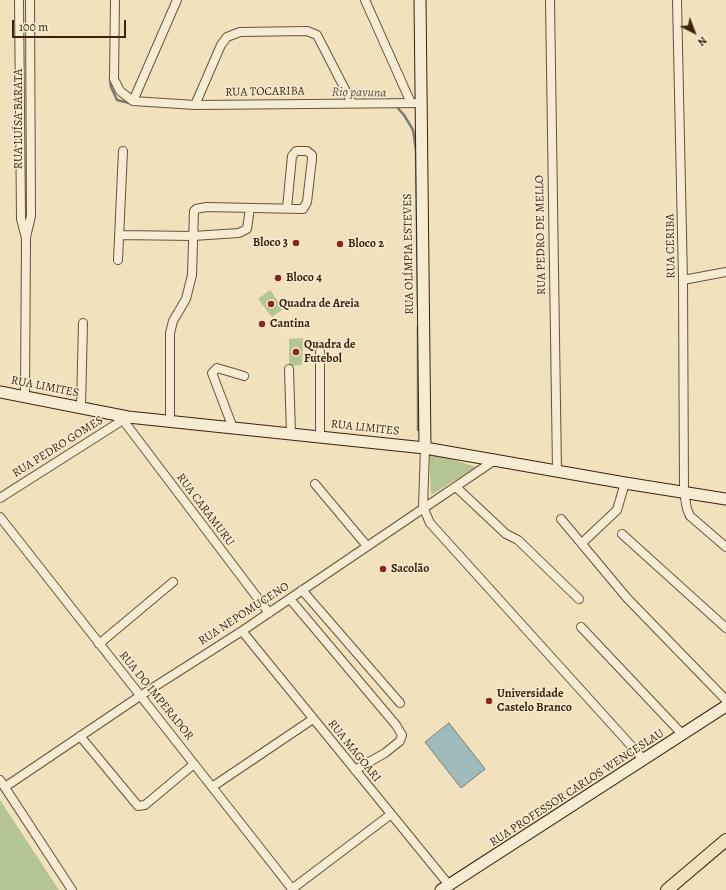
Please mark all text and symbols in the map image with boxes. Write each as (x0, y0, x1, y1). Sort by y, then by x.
scale bar (14, 12, 128, 38)
north arrow (674, 12, 714, 52)
text: 100 m (19, 19, 48, 35)
text: N (694, 33, 710, 50)
street label: RUA LUÍSA BARATA (12, 69, 26, 169)
street label: RUA TOCARIBA (225, 84, 305, 100)
water label: Rio pavuna (332, 85, 386, 101)
street label: RUA PEDRO DE MELLO (533, 175, 549, 295)
street label: RUA OLÍMPIA ESTEVES (401, 193, 417, 315)
street label: RUA CERIBA (663, 213, 679, 279)
place label: Bloco 3 (253, 236, 288, 250)
place label: Bloco 2 (348, 237, 384, 251)
marker: Bloco 3 (291, 238, 301, 248)
marker: Bloco 2 (335, 239, 345, 249)
place label: Bloco 4 (286, 271, 322, 285)
marker: Bloco 4 (273, 273, 283, 283)
place label: Quadra de Areia (279, 297, 360, 311)
marker: Quadra de Areia (266, 299, 276, 309)
place label: Cantina (270, 317, 310, 331)
marker: Cantina (257, 319, 267, 329)
place label: Quadra de Futebol (304, 338, 356, 366)
marker: Quadra de Futebol (291, 347, 301, 357)
street label: RUA LIMITES (10, 373, 80, 401)
street label: RUA PEDRO GOMES (10, 413, 106, 481)
street label: RUA LIMITES (330, 417, 400, 439)
street label: RUA CARAMURU (173, 471, 237, 549)
place label: Sacolão (391, 562, 429, 576)
marker: Sacolão (378, 564, 388, 574)
street label: RUA NEPOMUCENO (196, 579, 292, 649)
street label: RUA DO IMPERADOR (116, 649, 196, 743)
place label: Universidade Castelo Branco (497, 687, 572, 715)
marker: Universidade Castelo Branco (484, 696, 494, 706)
street label: RUA MAGOARI (324, 717, 384, 785)
street label: RUA PROFESSOR CARLOS WENCESLAU (487, 726, 667, 850)

